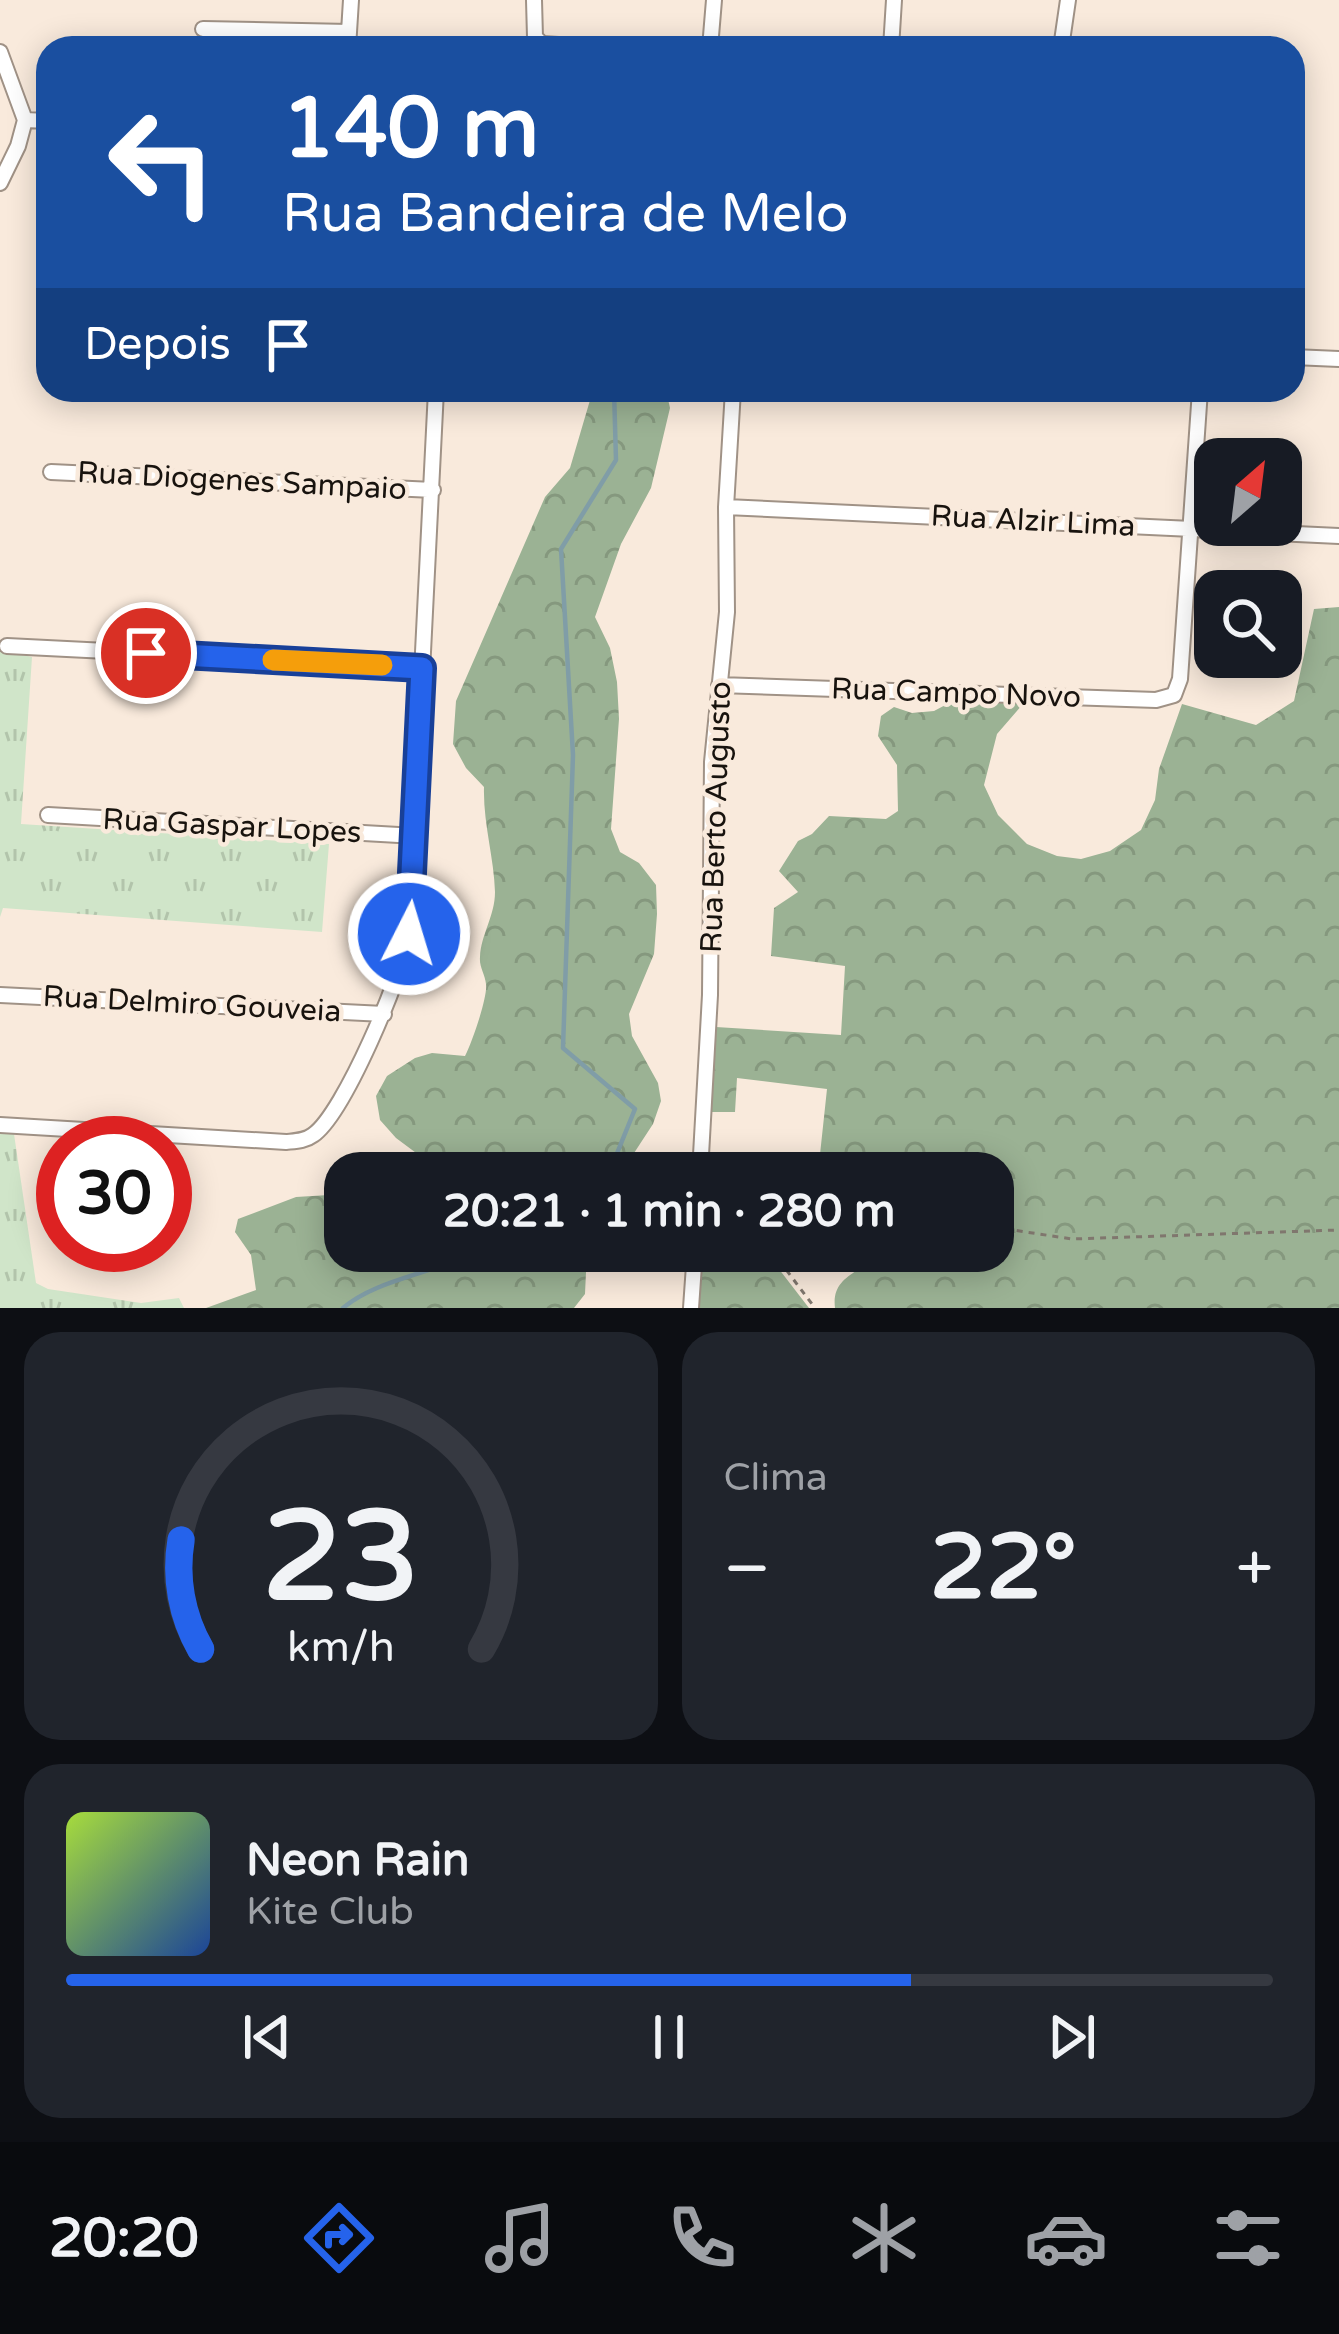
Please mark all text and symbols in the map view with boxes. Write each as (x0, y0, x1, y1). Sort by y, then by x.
text: 140 m (282, 79, 539, 180)
icon: left (84, 84, 240, 240)
text: Rua Bandeira de Melo (282, 181, 848, 246)
icon: arrive (255, 312, 321, 378)
text: Depois (84, 318, 231, 372)
north arrow (1194, 438, 1302, 546)
map controls (1194, 438, 1302, 678)
street label: Rua Diogenes Sampaio (76, 454, 408, 508)
street label: Rua Alzir Lima (930, 497, 1136, 545)
button: search (1194, 570, 1302, 678)
pin (95, 602, 197, 704)
icon: arrive (113, 620, 179, 686)
street label: Rua Campo Novo (830, 670, 1082, 716)
street label: Rua Berto Augusto (693, 680, 739, 954)
street label: Rua Gaspar Lopes (102, 801, 362, 851)
position arrow (346, 871, 472, 997)
street label: Rua Delmiro Gouveia (42, 978, 342, 1030)
speed limit sign: 30 (36, 1116, 192, 1272)
text: 20:21 · 1 min · 280 m (443, 1185, 895, 1239)
text: Clima (724, 1454, 828, 1501)
text: 23 (262, 1483, 419, 1634)
text: 22° (930, 1514, 1077, 1623)
text: − (724, 1529, 771, 1609)
text: + (1236, 1529, 1273, 1609)
text: km/h (287, 1622, 395, 1673)
text: Neon Rain (246, 1834, 469, 1888)
text: Kite Club (246, 1888, 414, 1935)
icon: previous (234, 2004, 300, 2070)
icon: pause (636, 2004, 702, 2070)
icon: next (1039, 2004, 1105, 2070)
icon: directions (297, 2196, 381, 2280)
icon: music (478, 2196, 562, 2280)
icon: phone (660, 2196, 744, 2280)
icon: climate (842, 2196, 926, 2280)
icon: car (1024, 2196, 1108, 2280)
icon: filters (1206, 2196, 1290, 2280)
text: 20:20 (49, 2206, 199, 2271)

